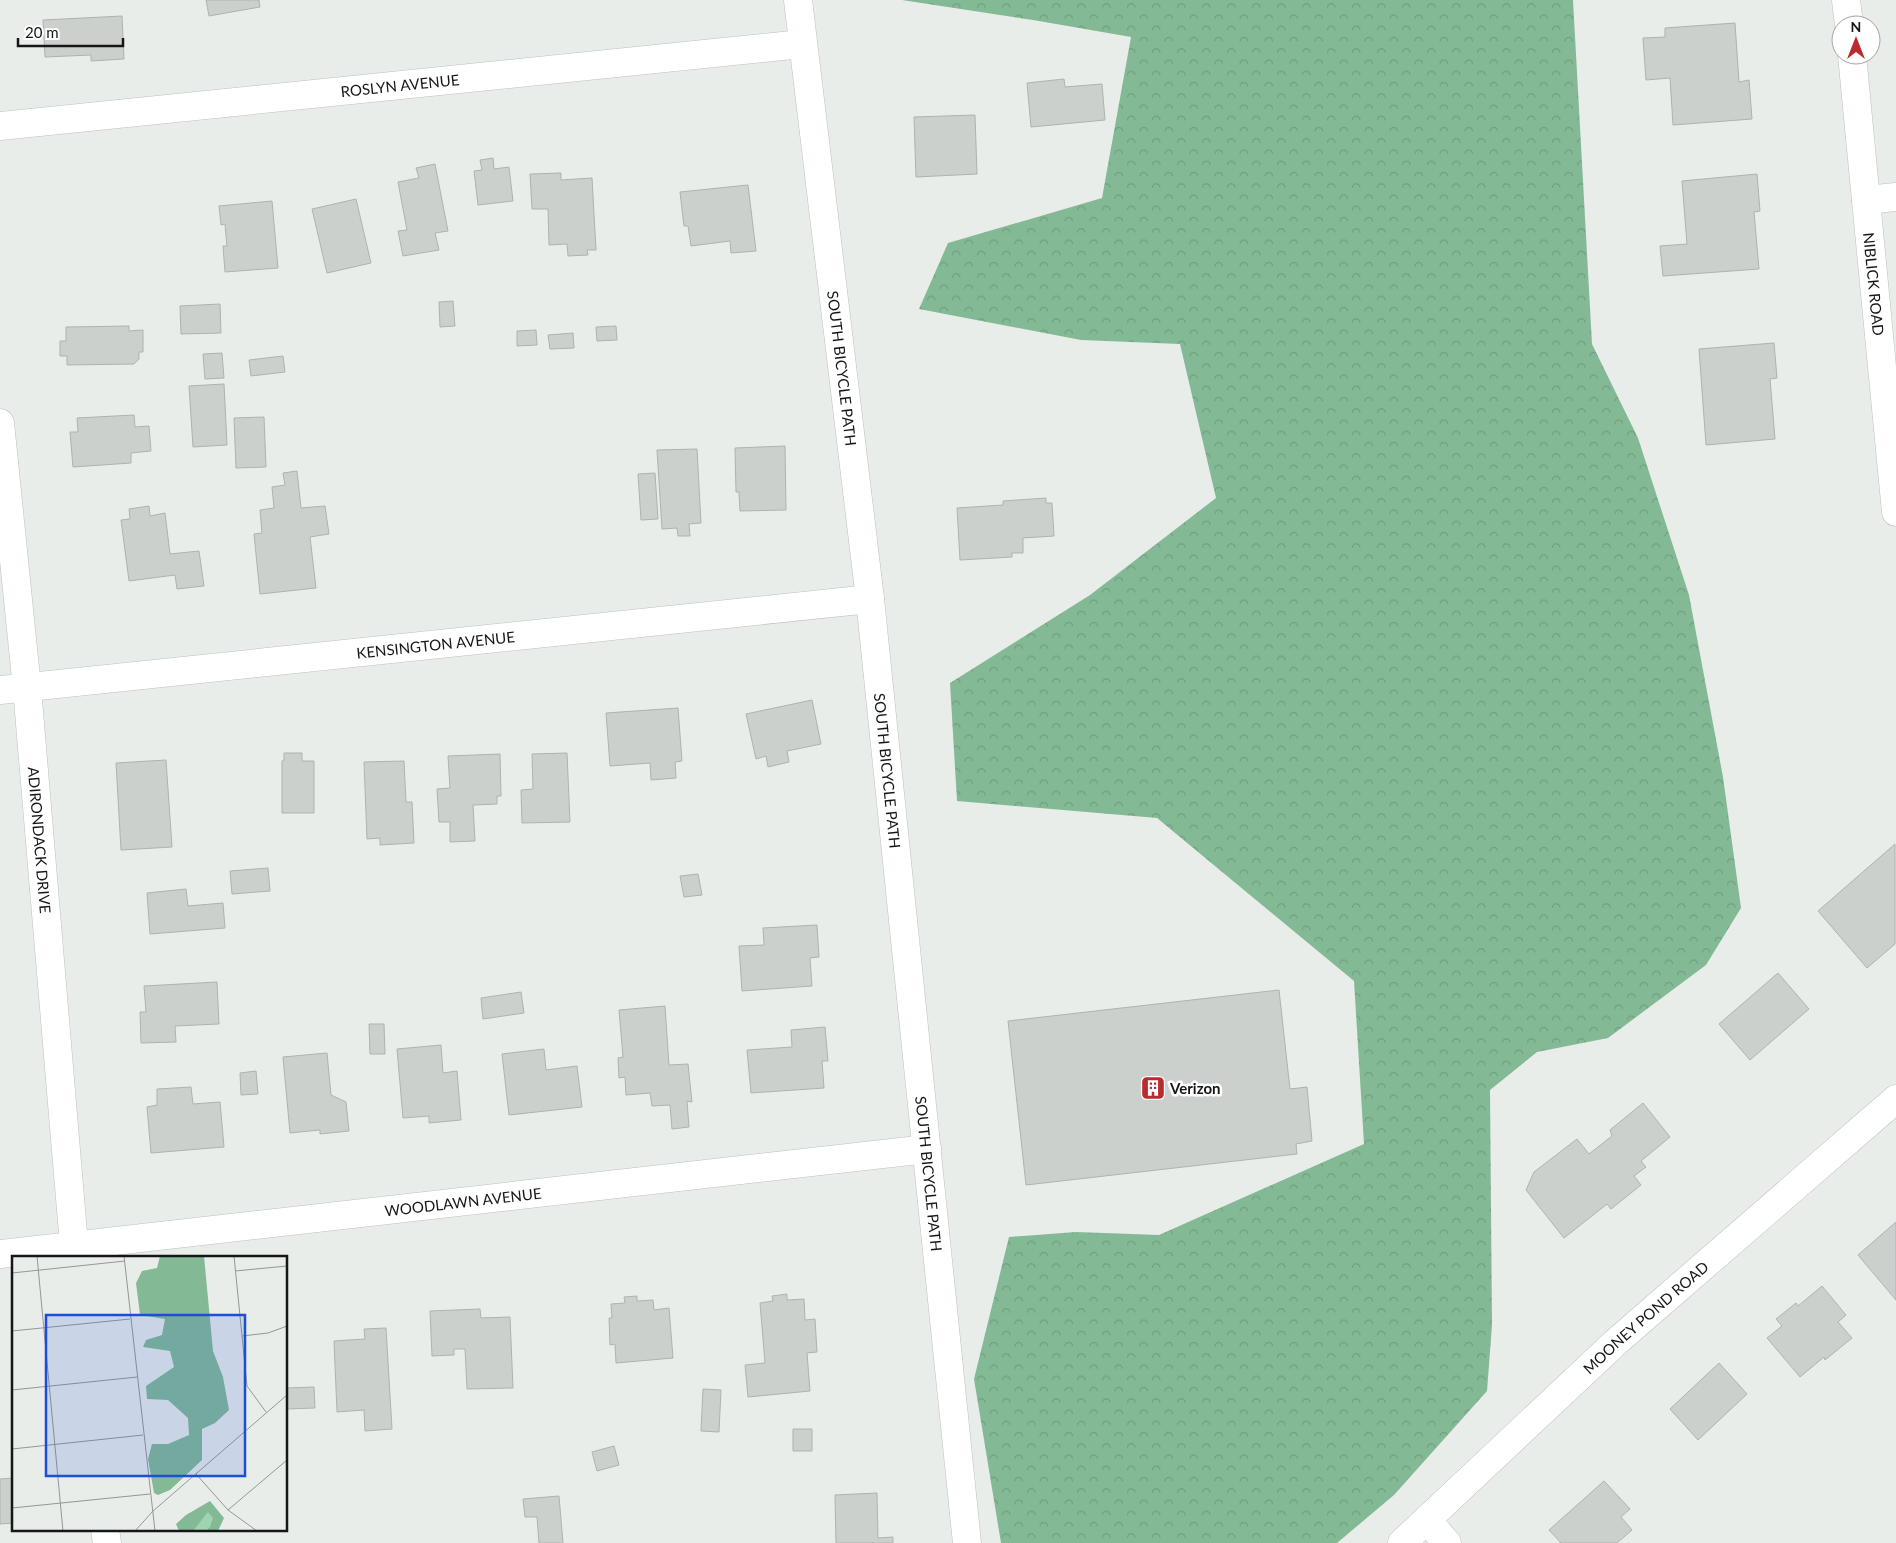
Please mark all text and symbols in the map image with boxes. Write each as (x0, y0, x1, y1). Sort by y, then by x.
scale bar (18, 15, 122, 47)
north arrow (1831, 15, 1881, 65)
text: N (1851, 18, 1861, 35)
text: 20 m (25, 23, 59, 41)
street label: ROSLYN AVENUE (340, 70, 460, 100)
street label: NIBLICK ROAD (1860, 231, 1888, 336)
street label: SOUTH BICYCLE PATH (824, 290, 861, 447)
street label: KENSINGTON AVENUE (355, 627, 516, 662)
street label: SOUTH BICYCLE PATH (871, 692, 905, 849)
street label: ADIRONDACK DRIVE (25, 766, 55, 914)
building icon: Verizon (1140, 1075, 1166, 1101)
place label: Verizon (1169, 1079, 1220, 1097)
street label: SOUTH BICYCLE PATH (912, 1095, 946, 1252)
street label: WOODLAWN AVENUE (384, 1184, 542, 1219)
inset map (12, 1256, 288, 1530)
street label: MOONEY POND ROAD (1579, 1257, 1712, 1377)

